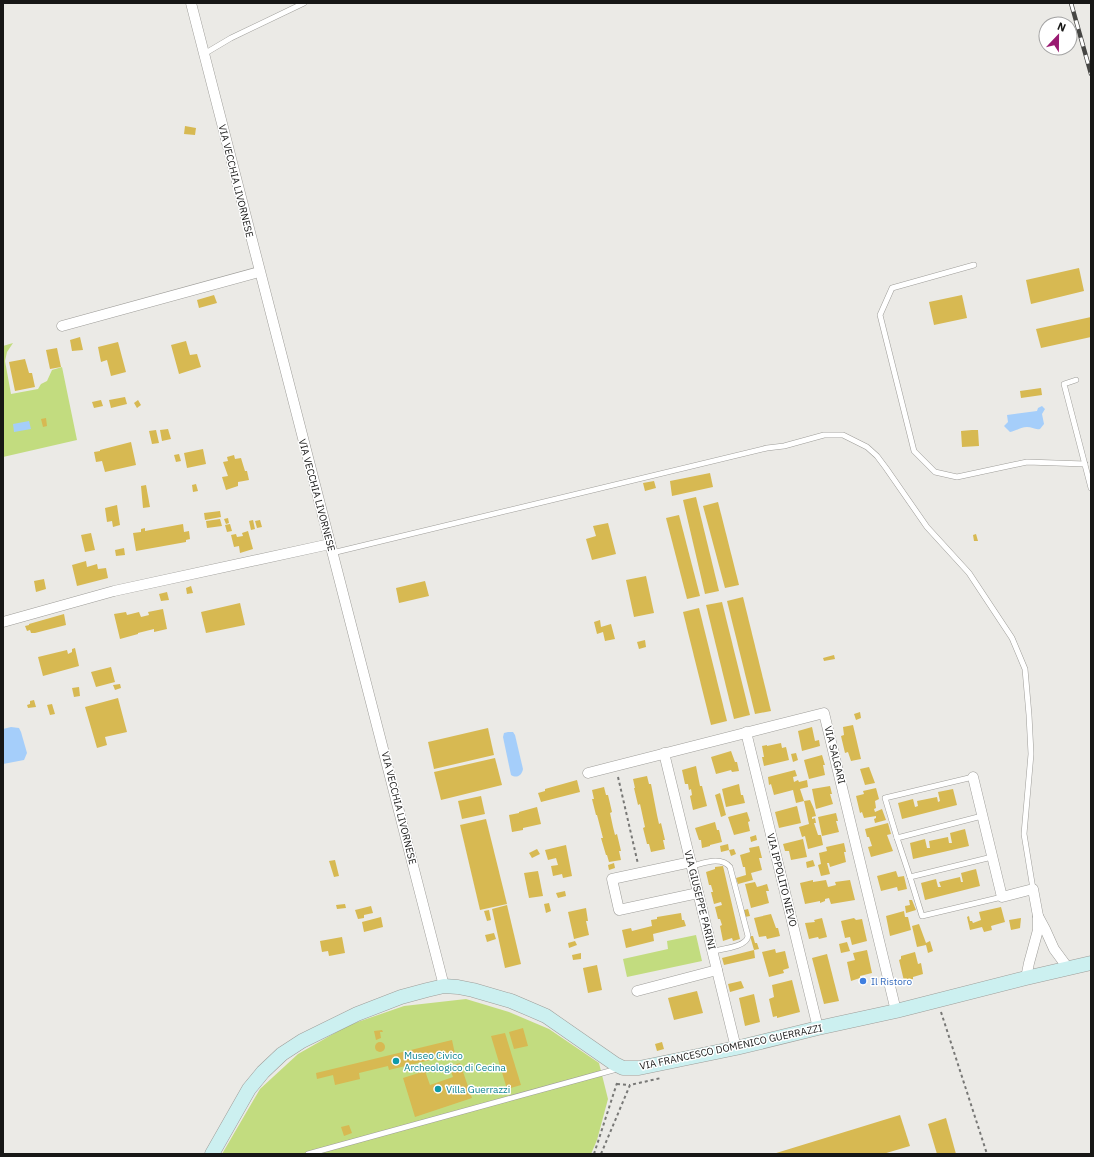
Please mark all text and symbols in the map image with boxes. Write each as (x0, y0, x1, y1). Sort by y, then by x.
north arrow (1038, 16, 1078, 56)
text: N (1055, 19, 1068, 35)
street label: VIA VECCHIA LIVORNESE (216, 123, 256, 239)
street label: VIA VECCHIA LIVORNESE (296, 437, 338, 553)
street label: VIA SALGARI (821, 725, 849, 785)
street label: VIA VECCHIA LIVORNESE (379, 750, 419, 866)
street label: VIA IPPOLITO NIEVO (764, 832, 800, 928)
street label: VIA GIUSEPPE PARINI (681, 849, 719, 951)
place label: Il Ristoro (871, 975, 912, 988)
marker: Il Ristoro (858, 976, 868, 986)
street label: VIA FRANCESCO DOMENICO GUERRAZZI (638, 1021, 824, 1073)
place label: Museo Civico Archeologico di Cecina (404, 1049, 506, 1074)
marker: Museo Civico Archeologico di Cecina (391, 1056, 401, 1066)
place label: Villa Guerrazzi (446, 1083, 510, 1096)
marker: Villa Guerrazzi (433, 1084, 443, 1094)

